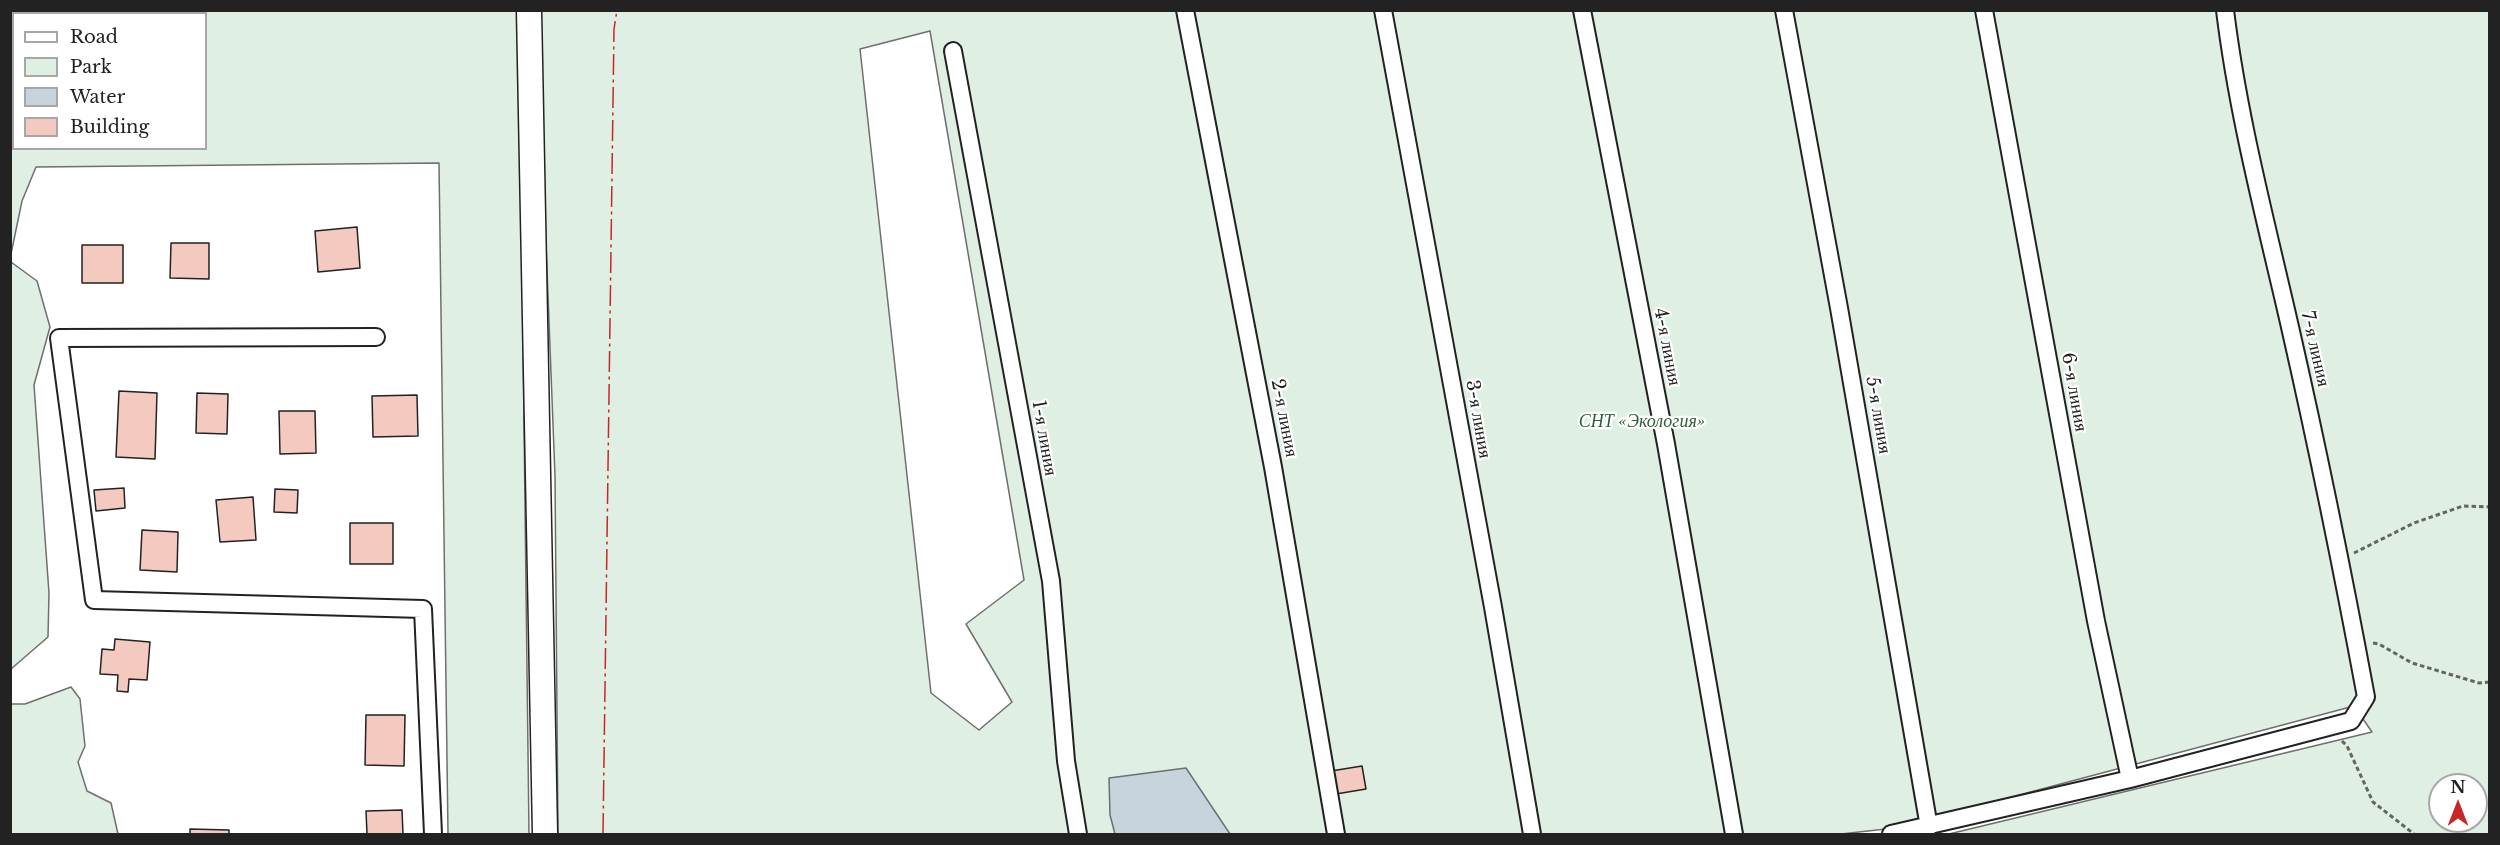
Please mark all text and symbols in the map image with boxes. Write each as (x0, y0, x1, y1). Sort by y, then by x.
legend (12, 12, 207, 150)
text: Road (70, 26, 118, 48)
text: Park (70, 56, 112, 78)
text: Water (70, 86, 125, 108)
text: Building (70, 116, 149, 138)
street label: 4-я линия (1649, 306, 1685, 388)
street label: 7-я линия (2296, 309, 2334, 389)
street label: 6-я линия (2056, 351, 2092, 433)
street label: 5-я линия (1861, 375, 1895, 455)
street label: 2-я линия (1266, 377, 1302, 459)
street label: 3-я линия (1461, 378, 1495, 460)
street label: 1-я линия (1027, 399, 1061, 477)
park label: СНТ «Экология» (1579, 411, 1705, 433)
north arrow (2428, 773, 2488, 833)
text: N (2450, 777, 2466, 797)

